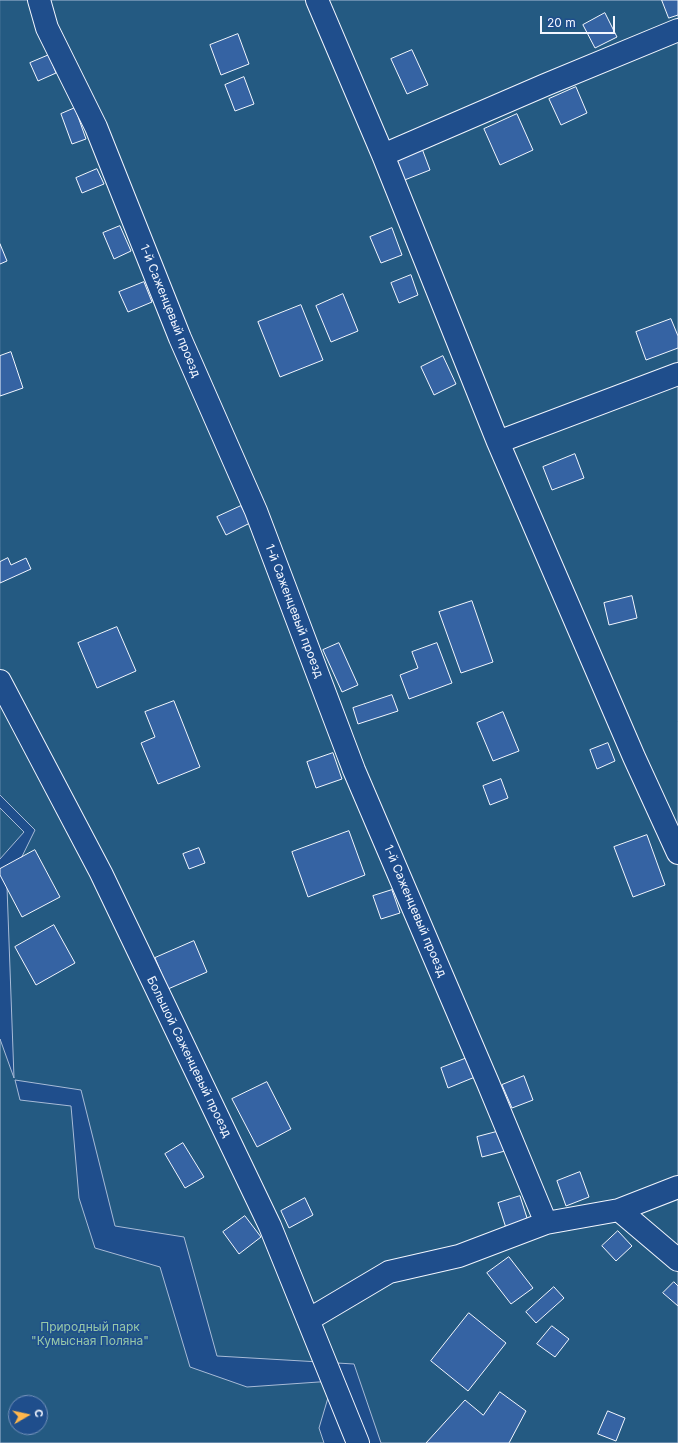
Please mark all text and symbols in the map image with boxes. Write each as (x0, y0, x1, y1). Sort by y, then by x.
scale bar (542, 8, 617, 34)
text: 20 m (547, 15, 576, 30)
street label: 1-й Саженцевый проезд (137, 242, 203, 380)
street label: 1-й Саженцевый проезд (262, 542, 326, 680)
street label: 1-й Саженцевый проезд (381, 843, 449, 979)
street label: Большой Саженцевый проезд (144, 974, 234, 1140)
park label: Природный парк "Кумысная Поляна" (31, 1320, 149, 1348)
north arrow (8, 1395, 48, 1435)
text: С (31, 1408, 46, 1418)

